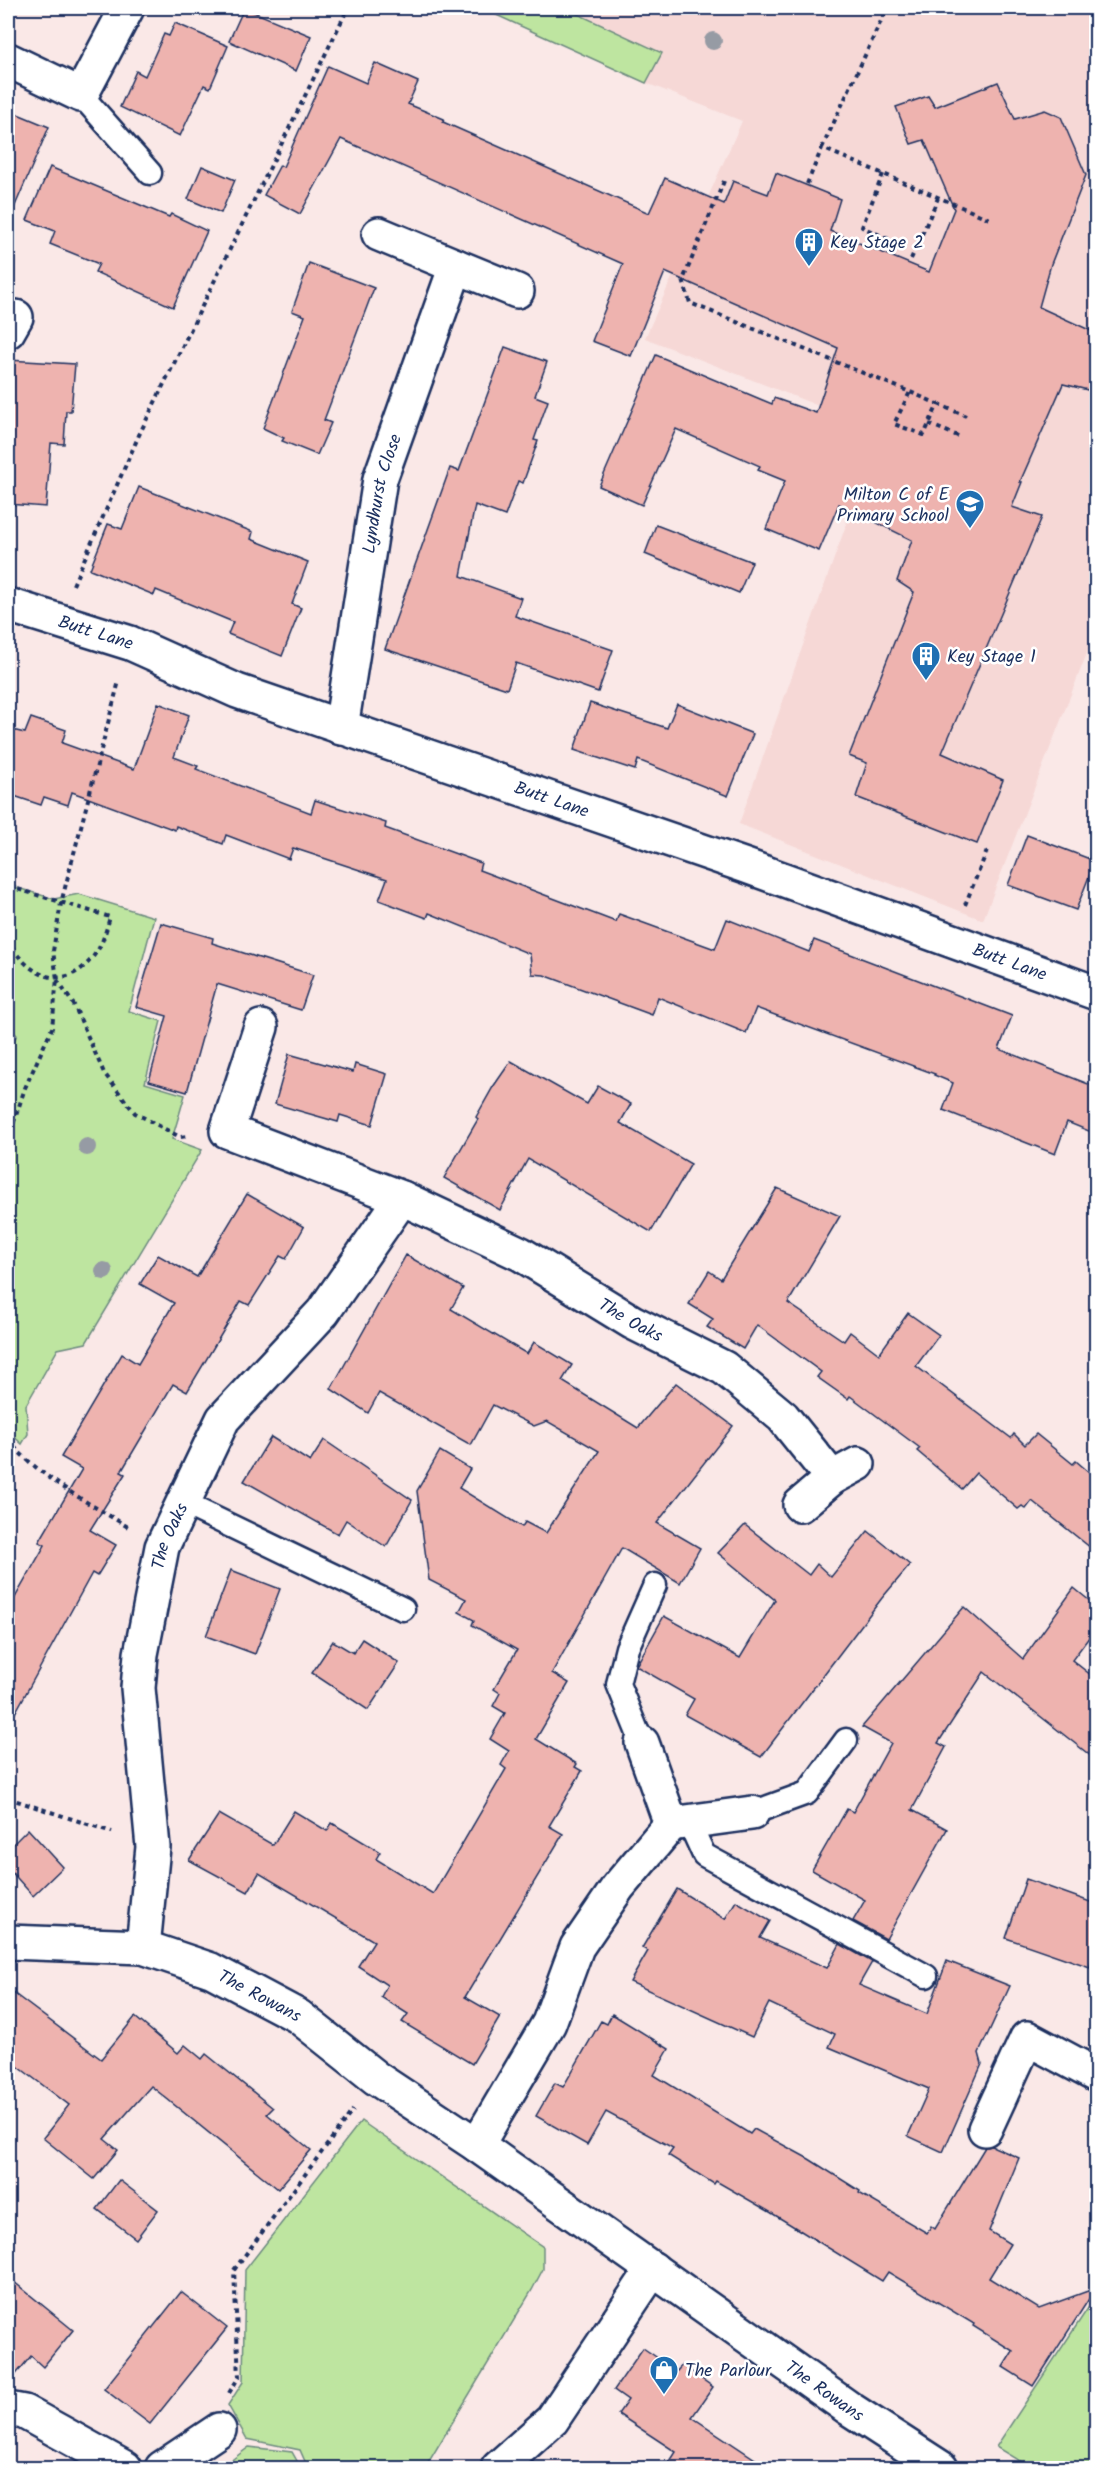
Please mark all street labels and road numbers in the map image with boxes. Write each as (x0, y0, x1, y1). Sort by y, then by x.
street label: Lyndhurst Close (356, 430, 411, 556)
street label: Butt Lane (54, 608, 137, 659)
street label: Butt Lane (510, 774, 593, 827)
street label: Butt Lane (968, 936, 1051, 990)
street label: The Oaks (592, 1292, 668, 1351)
street label: The Oaks (145, 1498, 197, 1572)
street label: The Rowans (212, 1963, 306, 2031)
street label: The Rowans (778, 2354, 869, 2430)

